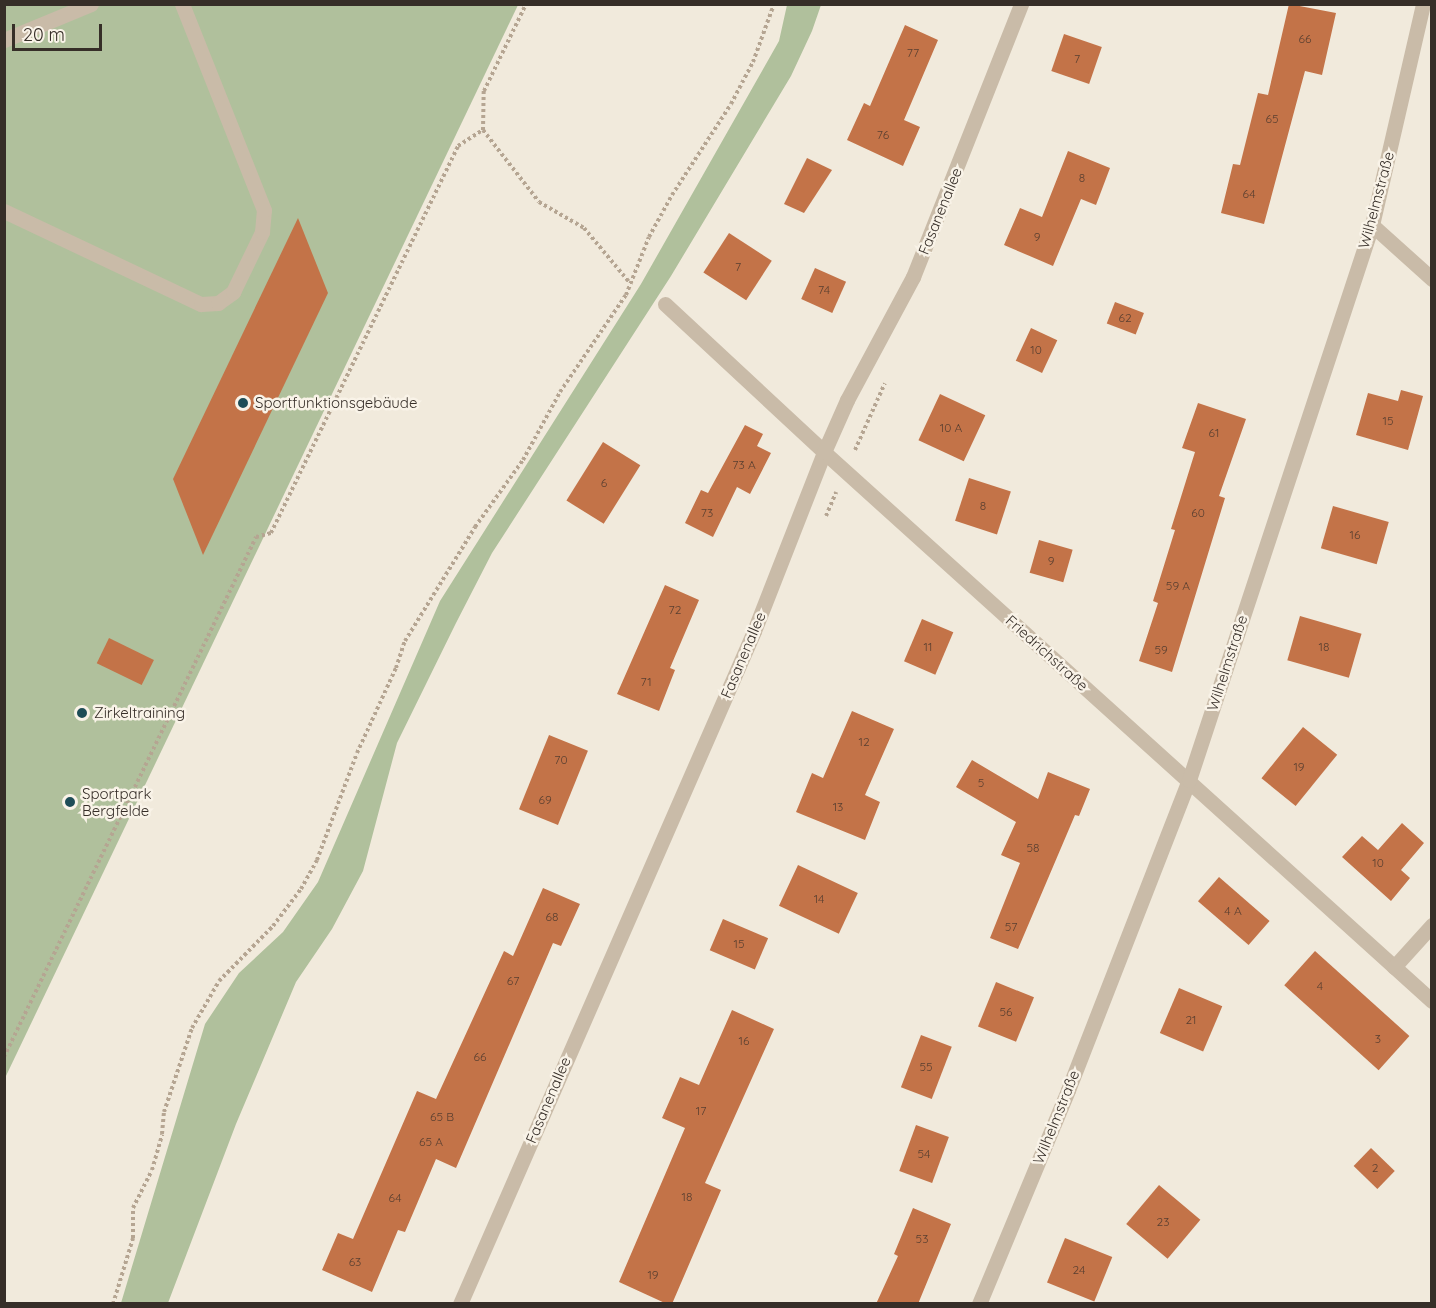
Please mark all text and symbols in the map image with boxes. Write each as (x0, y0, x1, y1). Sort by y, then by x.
scale bar (15, 12, 105, 50)
text: 20 m (23, 23, 65, 46)
house number: 66 (1299, 32, 1311, 46)
house number: 77 (907, 46, 919, 60)
house number: 7 (1074, 52, 1080, 66)
house number: 65 (1266, 112, 1278, 126)
house number: 76 (877, 128, 889, 142)
street label: Wilhelmstraße (1354, 150, 1398, 250)
street label: Fasanenallee (914, 165, 966, 257)
house number: 8 (1079, 171, 1085, 185)
house number: 64 (1243, 187, 1255, 201)
house number: 9 (1034, 230, 1040, 244)
house number: 7 (735, 260, 741, 274)
house number: 74 (818, 283, 830, 297)
house number: 62 (1118, 311, 1132, 325)
house number: 10 (1030, 343, 1042, 357)
place label: Sportfunktionsgebäude (255, 394, 417, 412)
marker: Sportfunktionsgebäude (236, 396, 250, 410)
house number: 15 (1383, 414, 1393, 428)
house number: 10 A (940, 421, 962, 435)
house number: 61 (1209, 426, 1219, 440)
house number: 73 A (732, 458, 756, 472)
house number: 6 (601, 476, 607, 490)
house number: 8 (980, 499, 986, 513)
house number: 73 (701, 506, 713, 520)
house number: 60 (1191, 506, 1205, 520)
house number: 16 (1350, 528, 1360, 542)
house number: 9 (1048, 554, 1054, 568)
house number: 59 A (1166, 579, 1190, 593)
house number: 72 (669, 603, 681, 617)
street label: Fasanenallee (717, 609, 769, 701)
street label: Friedrichstraße (1002, 611, 1092, 695)
street label: Wilhelmstraße (1203, 613, 1251, 713)
house number: 11 (924, 640, 932, 654)
house number: 18 (1319, 640, 1329, 654)
house number: 59 (1154, 643, 1168, 657)
house number: 71 (640, 675, 652, 689)
place label: Zirkeltraining (94, 704, 185, 722)
marker: Zirkeltraining (75, 706, 89, 720)
house number: 12 (858, 735, 870, 749)
house number: 70 (554, 753, 568, 767)
house number: 19 (1293, 760, 1305, 774)
house number: 5 (978, 776, 984, 790)
place label: Sportpark Bergfelde (82, 784, 151, 819)
house number: 69 (538, 793, 552, 807)
marker: Sportpark Bergfelde (63, 795, 77, 809)
house number: 13 (833, 800, 843, 814)
house number: 58 (1026, 841, 1040, 855)
house number: 10 (1372, 856, 1384, 870)
house number: 14 (814, 892, 824, 906)
house number: 4 A (1224, 904, 1242, 918)
house number: 68 (546, 910, 558, 924)
house number: 57 (1005, 920, 1017, 934)
house number: 15 (734, 937, 744, 951)
house number: 67 (507, 974, 519, 988)
house number: 4 (1317, 979, 1323, 993)
house number: 56 (1000, 1005, 1012, 1019)
house number: 21 (1185, 1013, 1197, 1027)
house number: 3 (1375, 1032, 1381, 1046)
house number: 16 (739, 1034, 749, 1048)
house number: 66 (474, 1050, 486, 1064)
street label: Fasanenallee (522, 1054, 574, 1146)
house number: 55 (919, 1060, 933, 1074)
street label: Wilhelmstraße (1029, 1067, 1083, 1167)
house number: 17 (696, 1104, 706, 1118)
house number: 65 B (430, 1110, 454, 1124)
house number: 65 A (419, 1135, 443, 1149)
house number: 54 (918, 1147, 930, 1161)
house number: 2 (1372, 1161, 1378, 1175)
house number: 18 (682, 1190, 692, 1204)
house number: 64 (389, 1191, 401, 1205)
house number: 23 (1157, 1215, 1169, 1229)
house number: 53 (916, 1232, 928, 1246)
house number: 63 (349, 1255, 361, 1269)
house number: 24 (1073, 1263, 1085, 1277)
house number: 19 (647, 1268, 659, 1282)

